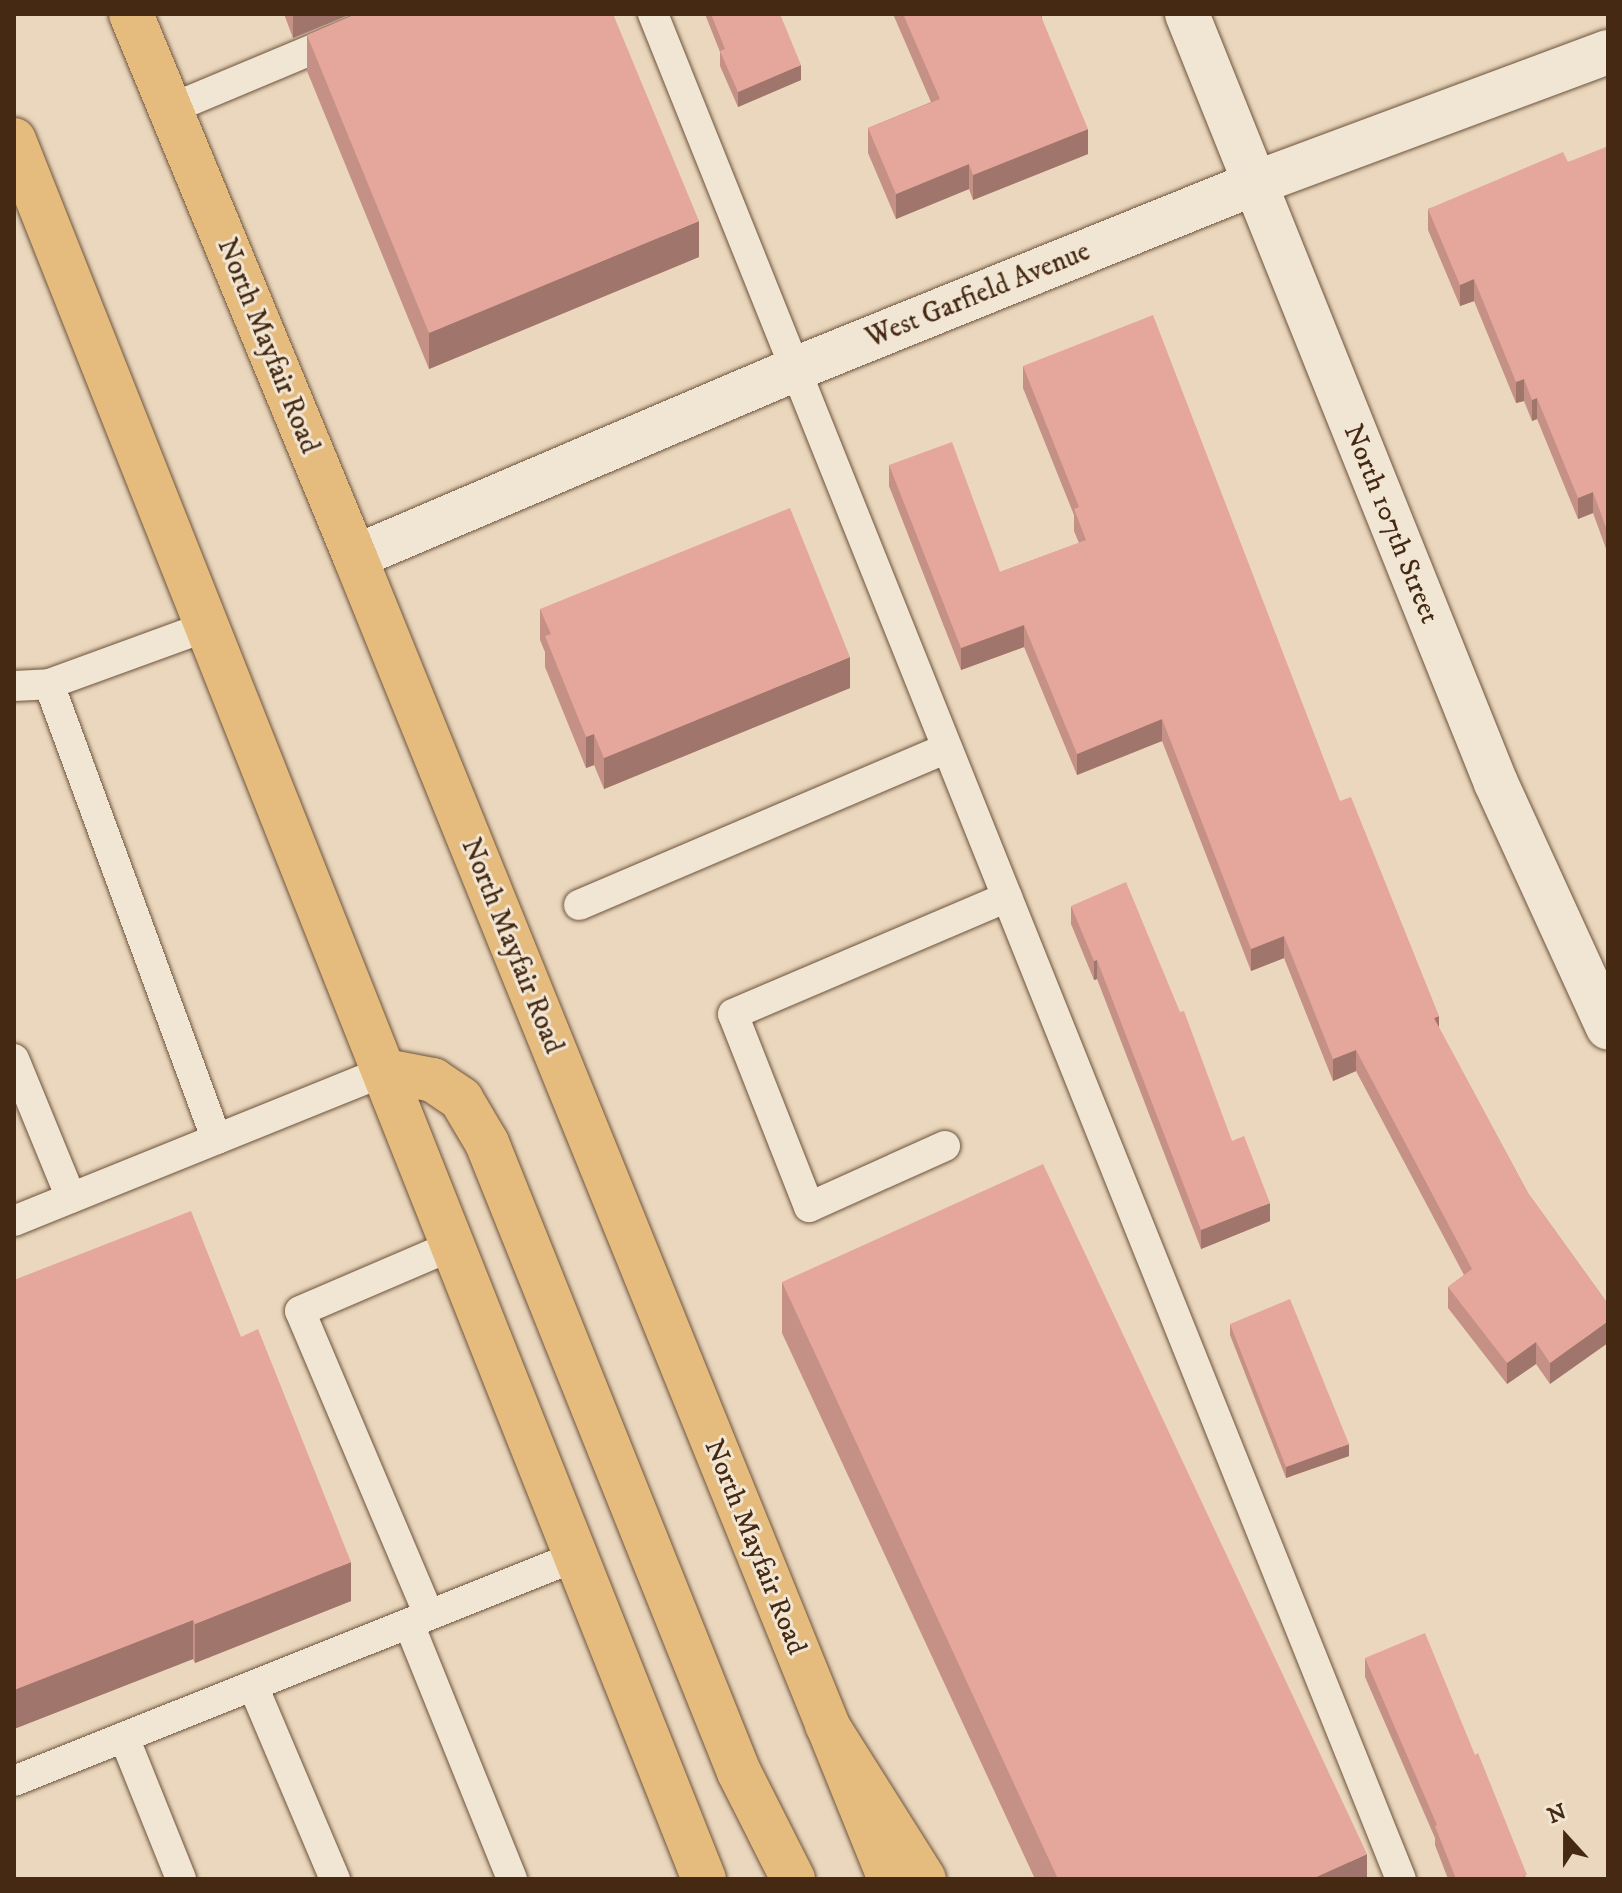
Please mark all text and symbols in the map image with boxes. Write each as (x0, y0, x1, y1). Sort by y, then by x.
street label: North Mayfair Road (210, 234, 326, 458)
street label: West Garfield Avenue (861, 235, 1095, 355)
street label: North 107th Street (1336, 419, 1446, 629)
street label: North Mayfair Road (454, 834, 570, 1058)
street label: North Mayfair Road (697, 1435, 813, 1659)
north arrow (1526, 1797, 1606, 1877)
text: N (1544, 1798, 1570, 1830)

